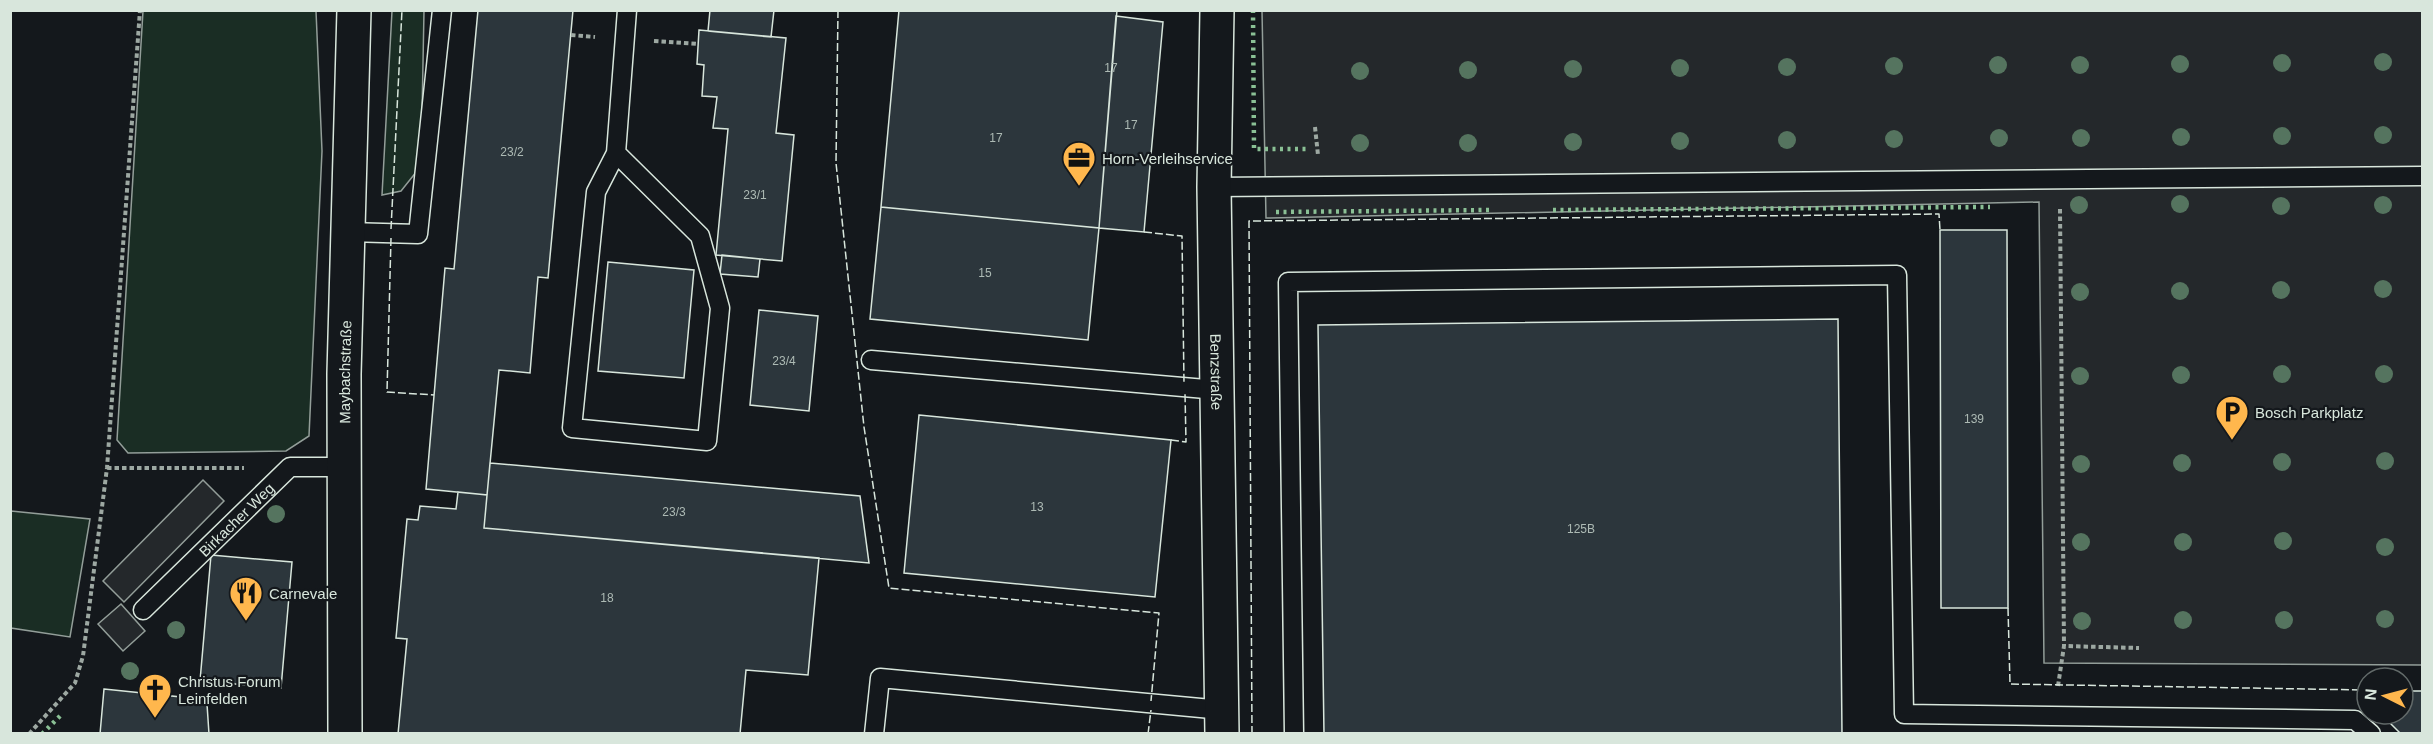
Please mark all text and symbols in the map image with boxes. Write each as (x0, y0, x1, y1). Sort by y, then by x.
house number: 17 (1104, 61, 1118, 75)
house number: 17 (1124, 118, 1138, 132)
house number: 17 (989, 131, 1003, 145)
office icon: Horn-Verleihservice (1061, 140, 1097, 187)
house number: 23/2 (500, 145, 524, 159)
place label: Horn-Verleihservice (1102, 150, 1233, 167)
house number: 23/1 (743, 188, 767, 202)
house number: 15 (978, 266, 992, 280)
street label: Maybachstraße (335, 320, 354, 424)
street label: Benzstraße (1208, 333, 1226, 410)
house number: 23/4 (772, 354, 796, 368)
parking icon: Bosch Parkplatz (2214, 394, 2250, 441)
place label: Bosch Parkplatz (2255, 404, 2363, 421)
house number: 139 (1964, 412, 1984, 426)
street label: Birkacher Weg (195, 479, 277, 560)
house number: 13 (1030, 500, 1044, 514)
house number: 23/3 (662, 505, 686, 519)
house number: 125B (1567, 522, 1595, 536)
restaurant icon: Carnevale (228, 575, 264, 622)
place label: Carnevale (269, 585, 337, 602)
house number: 18 (600, 591, 614, 605)
north arrow (2355, 666, 2415, 726)
church icon: Christus Forum Leinfelden (137, 672, 173, 719)
place label: Christus Forum Leinfelden (178, 673, 281, 707)
text: N (2362, 688, 2380, 701)

